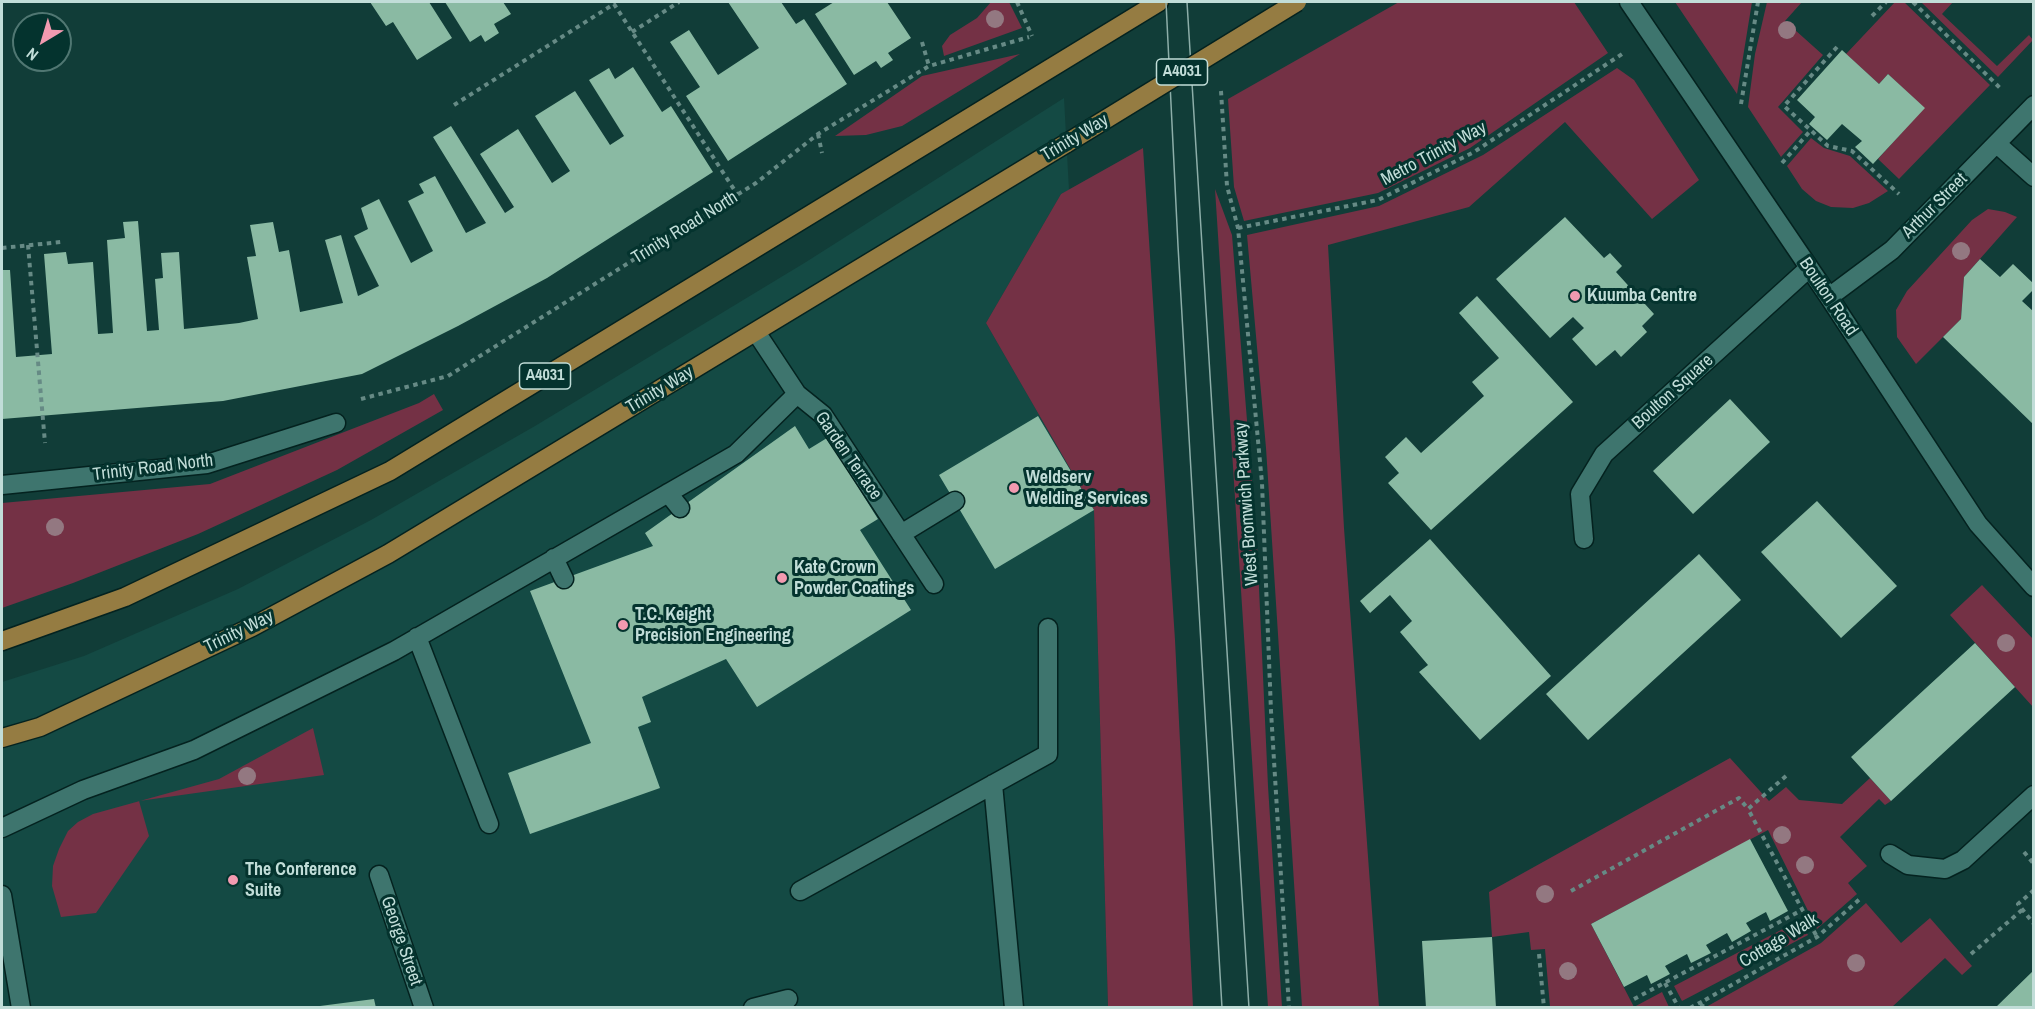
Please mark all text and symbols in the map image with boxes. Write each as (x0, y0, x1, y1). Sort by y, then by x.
north arrow (12, 12, 72, 72)
text: N (22, 43, 43, 66)
road number: A4031 (1156, 59, 1208, 85)
street label: Trinity Way (1038, 110, 1112, 166)
street label: Metro Trinity Way (1378, 117, 1490, 191)
street label: Arthur Street (1898, 169, 1972, 243)
street label: Trinity Road North (628, 187, 742, 269)
street label: Boulton Road (1794, 254, 1862, 340)
place label: Kuumba Centre (1587, 285, 1697, 307)
marker: Kuumba Centre (1568, 289, 1582, 303)
street label: Boulton Square (1628, 350, 1718, 434)
street label: Trinity Way (623, 362, 697, 418)
road number: A4031 (520, 363, 570, 389)
street label: Garden Terrace (810, 408, 886, 504)
street label: West Bromwich Parkway (1231, 422, 1263, 586)
street label: Trinity Road North (92, 450, 214, 486)
place label: Weldserv Welding Services (1026, 467, 1148, 510)
marker: Weldserv Welding Services (1007, 481, 1021, 495)
place label: Kate Crown Powder Coatings (794, 557, 915, 600)
marker: Kate Crown Powder Coatings (775, 571, 789, 585)
place label: T.C. Keight Precision Engineering (635, 604, 791, 646)
street label: Trinity Way (201, 606, 277, 658)
marker: T.C. Keight Precision Engineering (616, 618, 630, 632)
place label: The Conference Suite (245, 859, 357, 902)
marker: The Conference Suite (226, 873, 240, 887)
street label: George Street (376, 894, 426, 988)
street label: Cottage Walk (1736, 909, 1822, 973)

